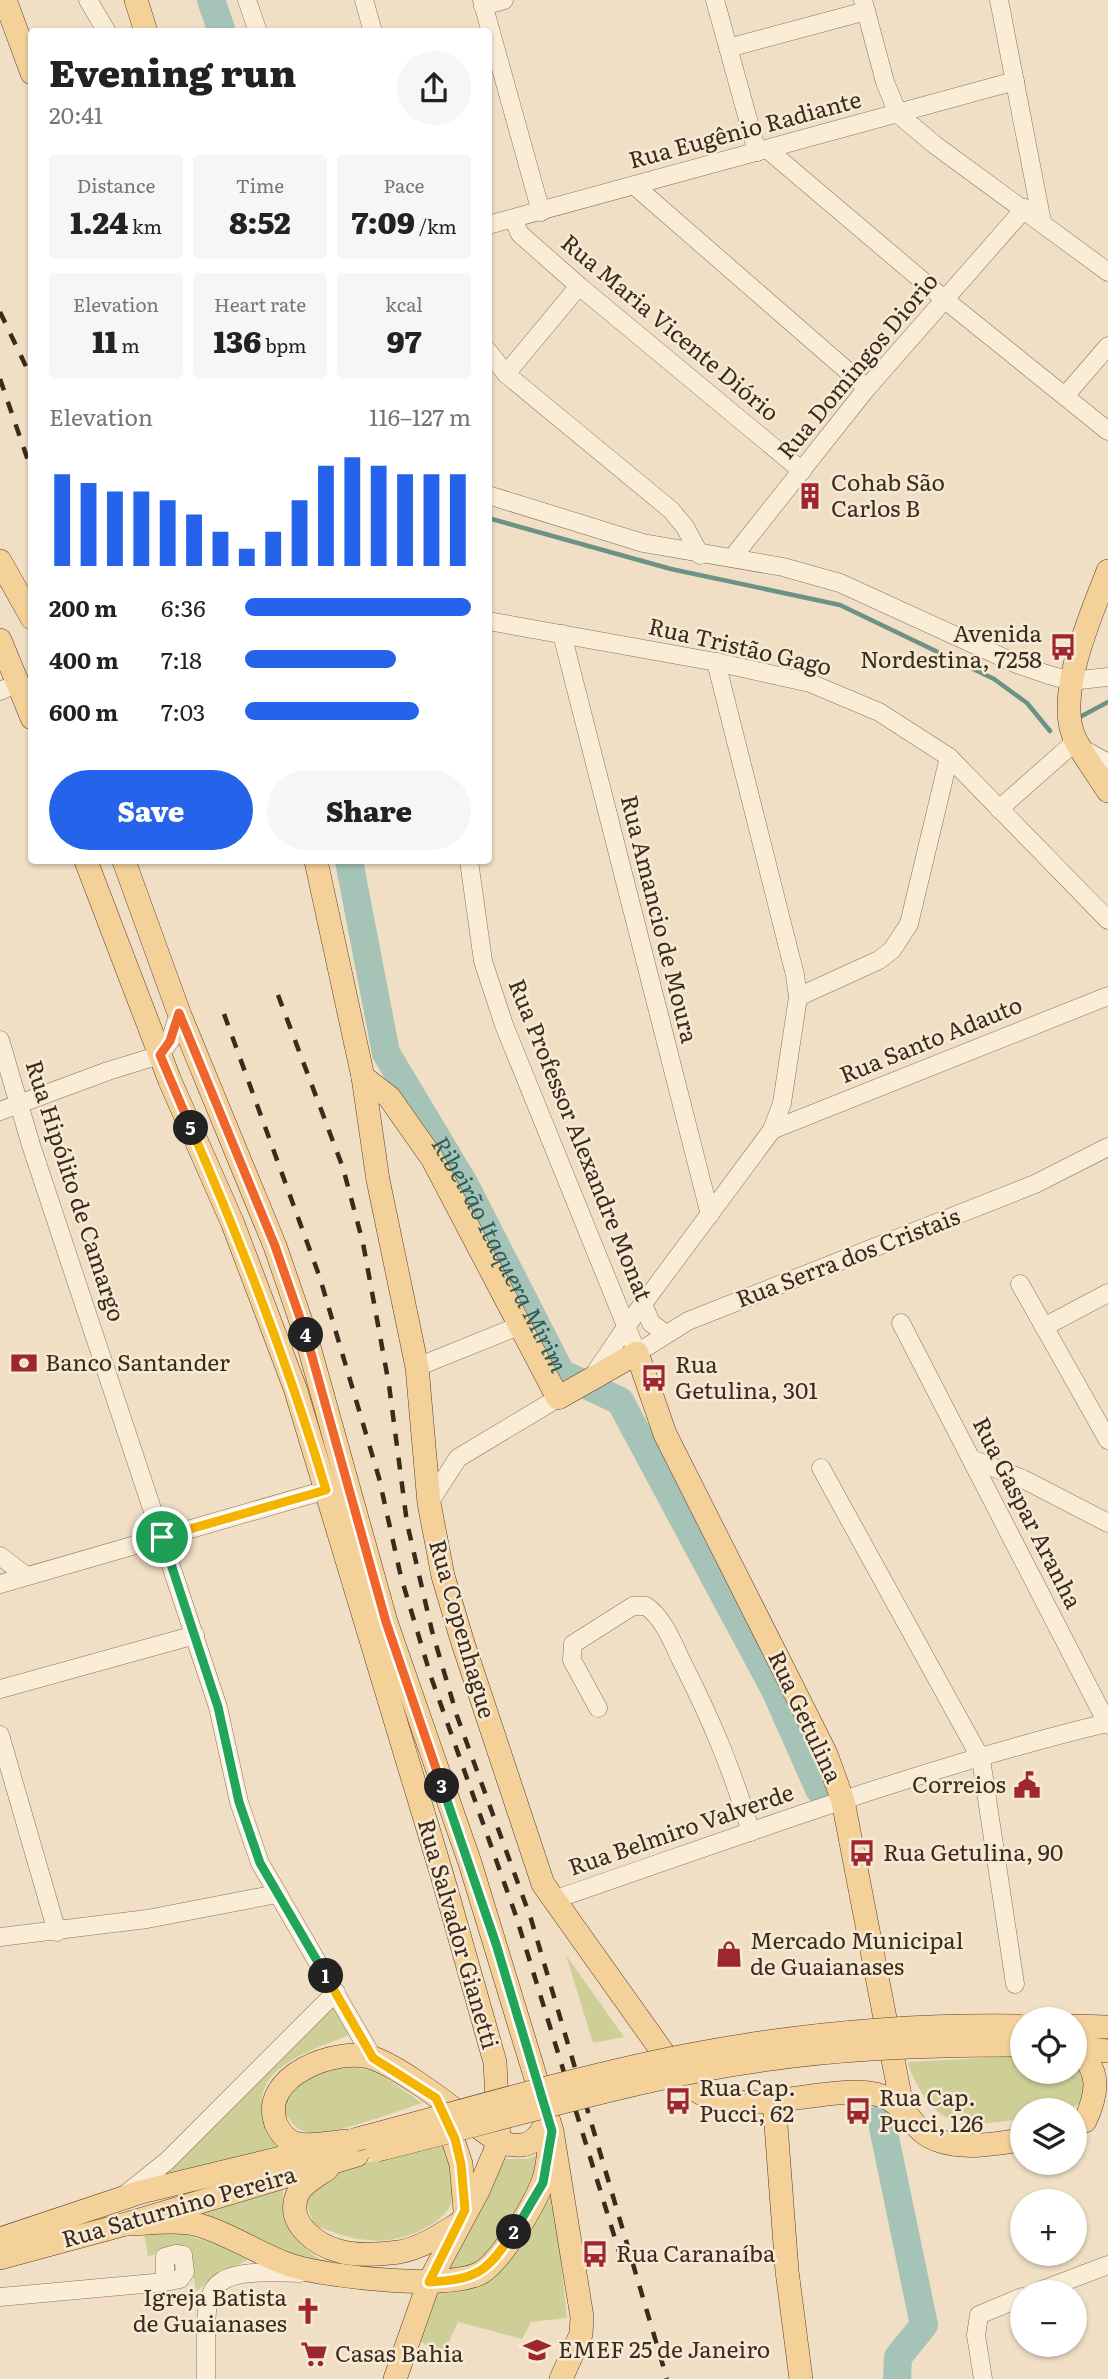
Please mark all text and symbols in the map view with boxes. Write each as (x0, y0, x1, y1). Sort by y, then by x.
text: Evening run (49, 42, 296, 99)
button: share (397, 51, 471, 125)
street label: Rua Eugênio Radiante (624, 81, 865, 175)
text: 20:41 (49, 97, 103, 131)
text: Distance (77, 171, 155, 199)
text: Time (236, 171, 284, 199)
text: Pace (384, 171, 424, 199)
text: 1.24 (70, 199, 128, 243)
text: 8:52 (229, 199, 291, 243)
text: 7:09 (351, 199, 415, 243)
text: km (128, 212, 162, 240)
text: /km (415, 212, 457, 240)
street label: Rua Maria Vicente Diório (555, 225, 788, 428)
street label: Rua Domingos Diorio (768, 264, 945, 465)
text: Elevation (73, 290, 159, 318)
text: Heart rate (214, 290, 306, 318)
text: kcal (385, 290, 423, 318)
text: 11 (92, 318, 117, 362)
text: 136 (213, 318, 261, 362)
text: 97 (387, 318, 421, 362)
text: m (117, 331, 140, 359)
text: bpm (261, 331, 307, 359)
text: Elevation (49, 399, 153, 433)
text: 116–127 m (369, 399, 471, 433)
place label: Cohab São Carlos B (831, 464, 945, 524)
building icon: Cohab São Carlos B (795, 481, 825, 511)
text: 200 m (49, 590, 117, 624)
text: 6:36 (161, 590, 206, 624)
street label: Rua Tristão Gago (645, 607, 835, 683)
place label: Avenida Nordestina, 7258 (860, 615, 1043, 675)
bus stop icon: Avenida Nordestina, 7258 (1048, 632, 1078, 662)
text: 400 m (49, 642, 119, 676)
text: 7:18 (161, 642, 202, 676)
text: 600 m (49, 694, 118, 728)
text: 7:03 (161, 694, 205, 728)
button: Save (49, 770, 253, 850)
button: Share (267, 770, 471, 850)
street label: Rua Amancio de Moura (614, 791, 708, 1047)
street label: Rua Professor Alexandre Monat (502, 973, 662, 1306)
street label: Rua Santo Adauto (834, 986, 1027, 1090)
street label: Rua Hipólito de Camargo (19, 1055, 135, 1325)
pin: 5 (174, 1110, 208, 1146)
text: 5 (185, 1113, 196, 1141)
water label: Ribeirão Itaquera Mirim (425, 1129, 578, 1378)
street label: Rua Serra dos Cristais (730, 1198, 964, 1315)
pin: 4 (288, 1318, 324, 1352)
text: 4 (300, 1320, 311, 1348)
place label: Banco Santander (45, 1344, 230, 1378)
place label: Rua Getulina, 301 (675, 1346, 818, 1406)
bank icon: Banco Santander (9, 1348, 39, 1378)
bus stop icon: Rua Getulina, 301 (639, 1363, 669, 1393)
street label: Rua Gaspar Aranha (966, 1410, 1092, 1614)
pin (132, 1507, 192, 1567)
icon: arrive (143, 1518, 181, 1556)
street label: Rua Copenhague (422, 1535, 506, 1722)
street label: Rua Getulina (761, 1644, 853, 1789)
place label: Correios (912, 1766, 1006, 1800)
pin: 3 (424, 1768, 460, 1803)
public building icon: Correios (1012, 1770, 1042, 1800)
text: 3 (436, 1771, 447, 1799)
street label: Rua Belmiro Valverde (563, 1774, 798, 1883)
street label: Rua Salvador Gianetti (411, 1814, 509, 2053)
place label: Rua Getulina, 90 (883, 1834, 1063, 1868)
bus stop icon: Rua Getulina, 90 (847, 1838, 877, 1868)
place label: Mercado Municipal de Guaianases (750, 1922, 964, 1982)
shop icon: Mercado Municipal de Guaianases (714, 1939, 744, 1969)
pin: 1 (308, 1958, 344, 1994)
text: 1 (322, 1961, 329, 1989)
map controls (1010, 2007, 1087, 2357)
button: locate (1010, 2007, 1087, 2084)
place label: Rua Cap. Pucci, 62 (699, 2069, 796, 2129)
place label: Rua Cap. Pucci, 126 (879, 2079, 983, 2139)
bus stop icon: Rua Cap. Pucci, 62 (663, 2086, 693, 2116)
bus stop icon: Rua Cap. Pucci, 126 (843, 2096, 873, 2126)
button: layers (1010, 2098, 1087, 2175)
street label: Rua Saturnino Pereira (57, 2155, 300, 2255)
button: + (1010, 2189, 1087, 2266)
pin: 2 (496, 2214, 532, 2250)
text: 2 (508, 2217, 519, 2245)
place label: Rua Caranaíba (616, 2235, 776, 2269)
bus stop icon: Rua Caranaíba (580, 2239, 610, 2269)
place label: Igreja Batista de Guaianases (133, 2279, 288, 2339)
button: − (1010, 2280, 1087, 2357)
church icon: Igreja Batista de Guaianases (293, 2296, 323, 2326)
place label: EMEF 25 de Janeiro (558, 2331, 770, 2365)
place label: Casas Bahia (335, 2335, 464, 2369)
school or university icon: EMEF 25 de Janeiro (522, 2335, 552, 2365)
supermarket icon: Casas Bahia (299, 2339, 329, 2369)

